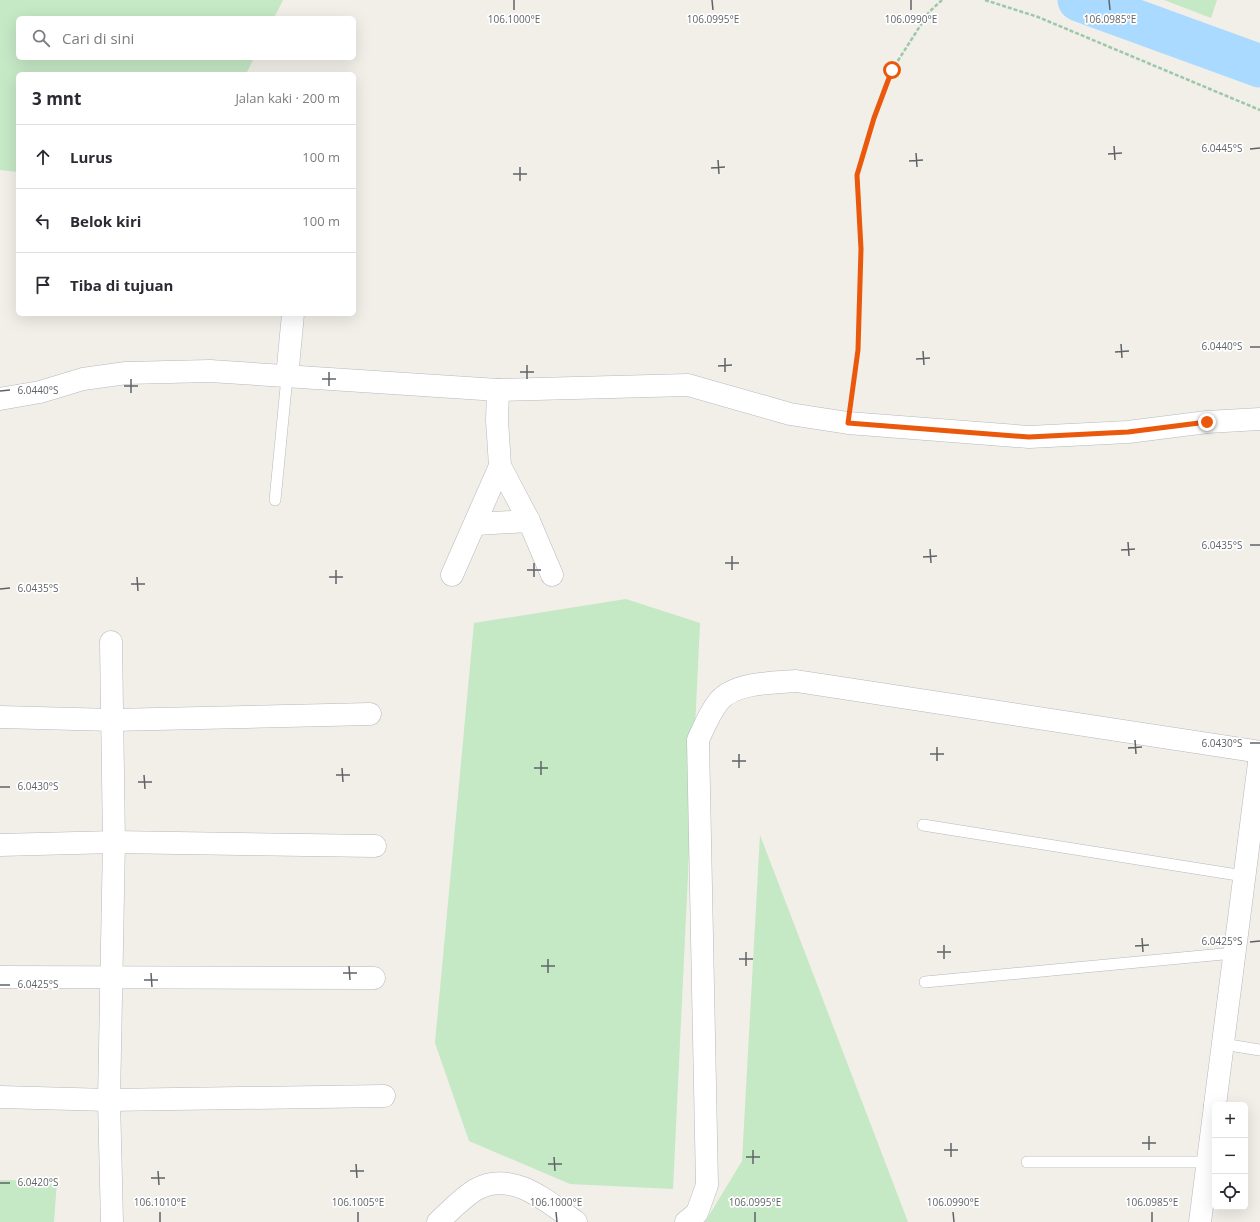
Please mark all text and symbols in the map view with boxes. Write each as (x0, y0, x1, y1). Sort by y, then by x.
text: 106.1000°E (488, 12, 540, 26)
text: 106.0995°E (687, 12, 739, 26)
text: 106.0990°E (885, 12, 937, 26)
text: 106.0985°E (1084, 12, 1136, 26)
search box (16, 16, 356, 60)
icon: search (30, 27, 52, 49)
text: Cari di sini (62, 28, 134, 48)
route start (883, 61, 901, 79)
text: 3 mnt (32, 87, 81, 110)
text: Jalan kaki · 200 m (235, 89, 340, 107)
text: 6.0445°S (1202, 141, 1242, 155)
icon: ahead (32, 146, 54, 168)
text: Lurus (70, 147, 112, 167)
text: 100 m (302, 148, 340, 166)
icon: left (32, 210, 54, 232)
text: Belok kiri (70, 211, 141, 231)
text: 100 m (302, 212, 340, 230)
icon: arrive (32, 274, 54, 296)
text: Tiba di tujuan (70, 275, 173, 295)
text: 6.0440°S (1202, 339, 1242, 353)
text: 6.0440°S (18, 383, 58, 397)
route end (1198, 413, 1216, 431)
text: 6.0435°S (1202, 538, 1242, 552)
text: 6.0435°S (18, 581, 58, 595)
text: 6.0430°S (1202, 736, 1242, 750)
text: 6.0430°S (18, 779, 58, 793)
text: 6.0425°S (1202, 934, 1242, 948)
text: 6.0425°S (18, 977, 58, 991)
map controls (1212, 1102, 1248, 1210)
button: + (1212, 1102, 1248, 1138)
button: − (1212, 1138, 1248, 1174)
button: locate (1212, 1174, 1248, 1210)
text: 6.0420°S (18, 1175, 58, 1189)
text: 106.1010°E (134, 1195, 186, 1209)
text: 106.1005°E (332, 1195, 384, 1209)
text: 106.1000°E (530, 1195, 582, 1209)
text: 106.0995°E (729, 1195, 781, 1209)
text: 106.0990°E (927, 1195, 979, 1209)
text: 106.0985°E (1126, 1195, 1178, 1209)

